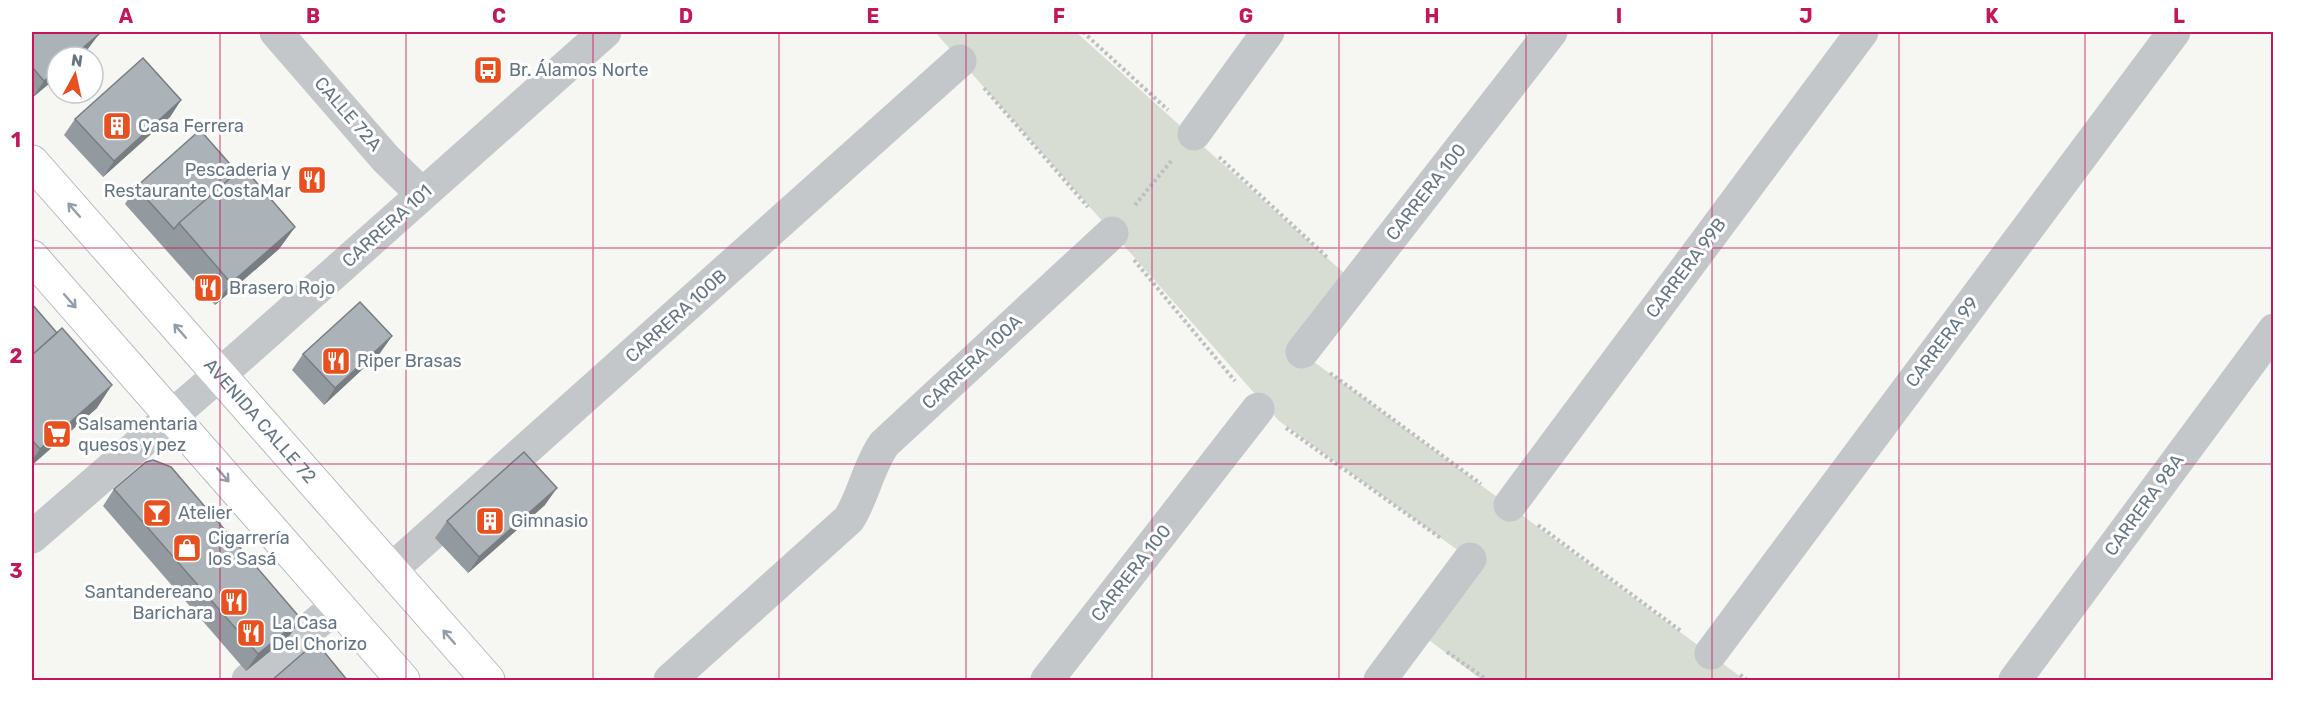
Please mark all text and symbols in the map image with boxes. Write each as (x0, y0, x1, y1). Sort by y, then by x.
text: A (119, 4, 134, 28)
text: B (306, 4, 320, 28)
text: C (492, 4, 506, 28)
text: D (679, 4, 693, 28)
text: E (867, 4, 879, 28)
text: F (1053, 4, 1065, 28)
text: G (1239, 4, 1253, 28)
text: H (1425, 4, 1439, 28)
text: I (1616, 4, 1622, 28)
text: J (1799, 4, 1813, 28)
text: K (1985, 4, 1999, 28)
text: L (2173, 4, 2185, 28)
north arrow (45, 45, 105, 105)
text: N (70, 50, 84, 71)
bus stop icon: Br. Álamos Norte (472, 54, 504, 86)
place label: Br. Álamos Norte (509, 59, 648, 81)
street label: CALLE 72A (310, 72, 386, 156)
building icon: Casa Ferrera (101, 110, 133, 142)
place label: Casa Ferrera (138, 115, 244, 137)
text: 1 (11, 128, 21, 152)
street label: CARRERA 100 (1381, 139, 1471, 245)
place label: Pescaderia y Restaurante CostaMar (104, 159, 291, 202)
restaurant icon: Pescaderia y Restaurante CostaMar (296, 164, 328, 196)
street label: CARRERA 101 (338, 180, 436, 272)
one-way arrow (67, 203, 81, 218)
street label: CARRERA 99B (1641, 214, 1731, 322)
street label: CARRERA 100B (621, 265, 731, 367)
restaurant icon: Brasero Rojo (192, 272, 224, 304)
place label: Brasero Rojo (229, 277, 335, 299)
street label: CARRERA 99 (1901, 292, 1983, 392)
one-way arrow (63, 293, 77, 308)
street label: CARRERA 100A (917, 310, 1027, 414)
one-way arrow (173, 324, 187, 339)
text: 2 (10, 344, 23, 368)
restaurant icon: Riper Brasas (320, 345, 352, 377)
place label: Riper Brasas (357, 350, 462, 372)
street label: AVENIDA CALLE 72 (199, 354, 321, 488)
place label: Salsamentaria quesos y pez (78, 413, 198, 456)
supermarket icon: Salsamentaria quesos y pez (41, 418, 73, 450)
street label: CARRERA 98A (2100, 450, 2188, 560)
one-way arrow (216, 467, 230, 482)
bar icon: Atelier (141, 497, 173, 529)
place label: Atelier (178, 502, 233, 524)
building icon: Gimnasio (474, 505, 506, 537)
place label: Gimnasio (511, 510, 588, 532)
street label: CARRERA 100 (1086, 520, 1176, 626)
place label: Cigarrería los Sasá (208, 527, 290, 570)
shop icon: Cigarrería los Sasá (171, 532, 203, 564)
text: 3 (9, 559, 23, 583)
place label: Santandereano Barichara (84, 581, 213, 624)
restaurant icon: Santandereano Barichara (218, 586, 250, 618)
place label: La Casa Del Chorizo (272, 612, 367, 655)
restaurant icon: La Casa Del Chorizo (235, 617, 267, 649)
one-way arrow (442, 629, 456, 644)

